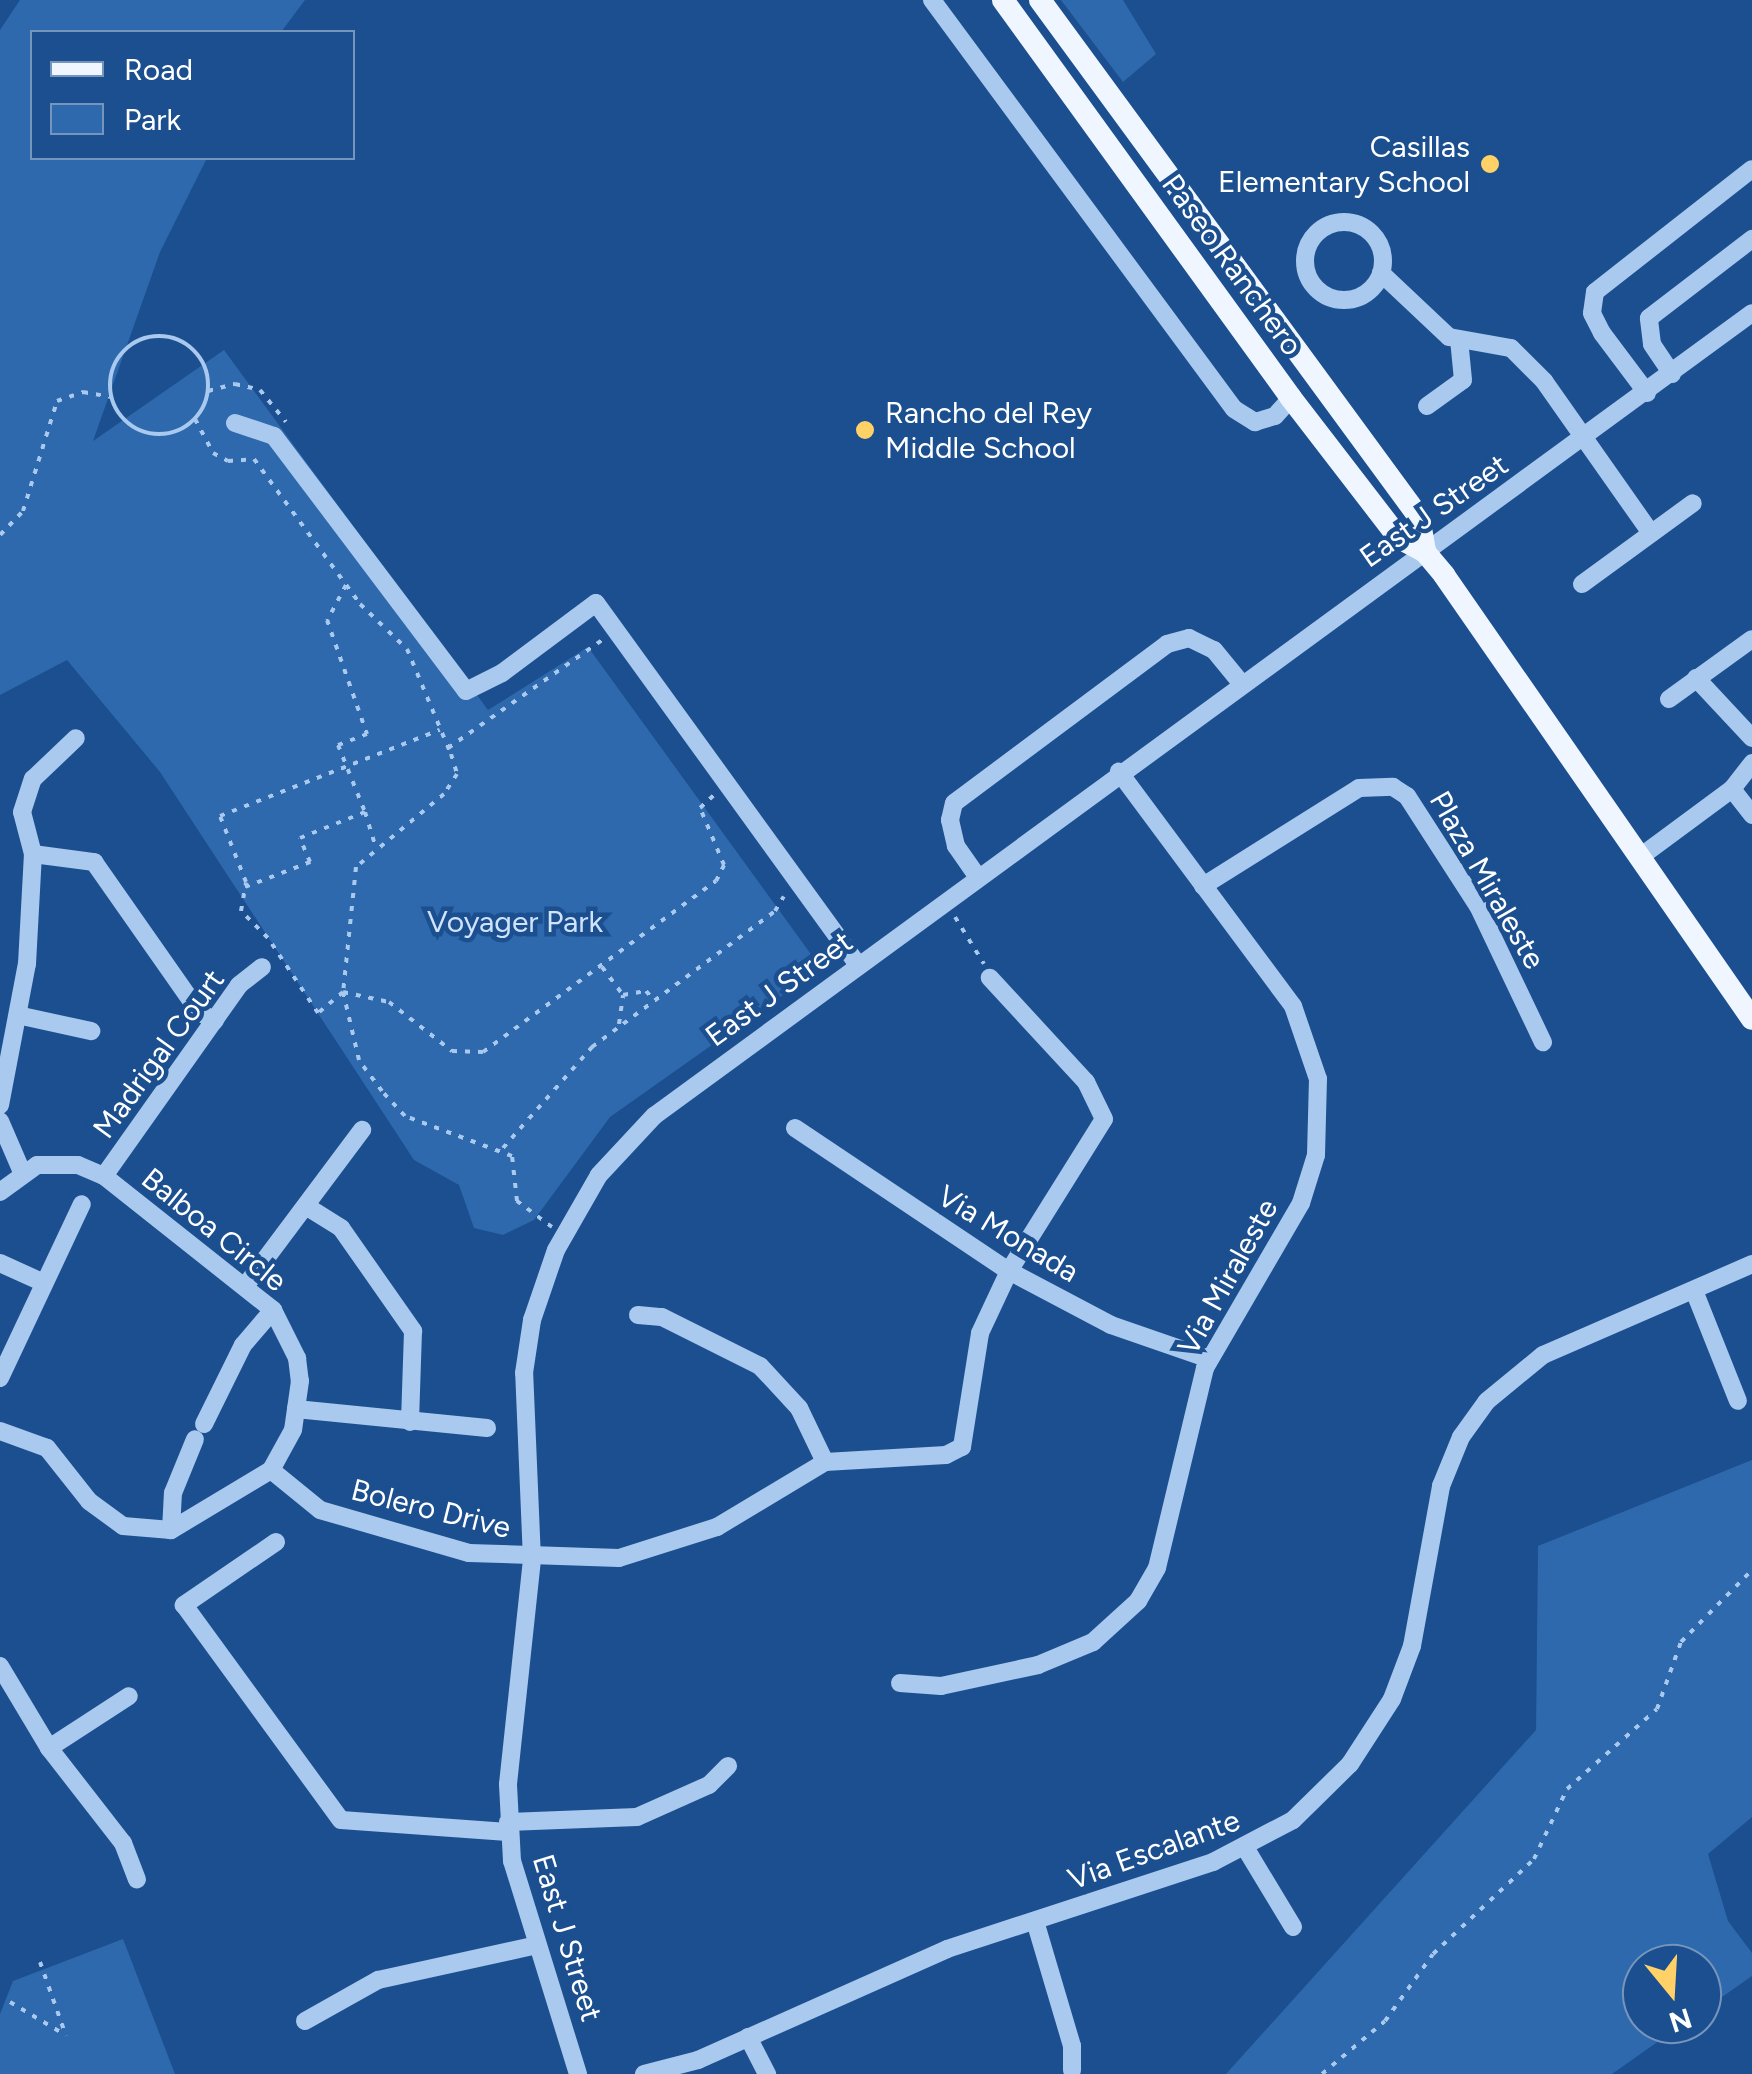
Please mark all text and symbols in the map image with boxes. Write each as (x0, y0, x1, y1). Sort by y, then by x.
legend (30, 30, 355, 160)
text: Road (124, 51, 193, 88)
text: Park (124, 101, 181, 138)
place label: Casillas Elementary School (1218, 129, 1470, 200)
marker: Casillas Elementary School (1479, 153, 1501, 175)
street label: Paseo Ranchero (1154, 167, 1310, 363)
place label: Rancho del Rey Middle School (885, 395, 1092, 466)
marker: Rancho del Rey Middle School (854, 419, 876, 441)
street label: East J Street (1353, 447, 1515, 575)
street label: Plaza Miraleste (1422, 785, 1552, 975)
park label: Voyager Park (427, 904, 603, 940)
street label: East J Street (699, 924, 859, 1054)
street label: Madrigal Court (86, 963, 232, 1145)
street label: Balboa Circle (134, 1161, 294, 1299)
street label: Via Monada (931, 1178, 1085, 1290)
street label: Via Miraleste (1170, 1193, 1286, 1361)
street label: Bolero Drive (348, 1472, 514, 1546)
street label: Via Escalante (1063, 1802, 1245, 1898)
street label: East J Street (525, 1850, 609, 2026)
north arrow (1622, 1944, 1722, 2044)
text: N (1665, 2001, 1696, 2040)

